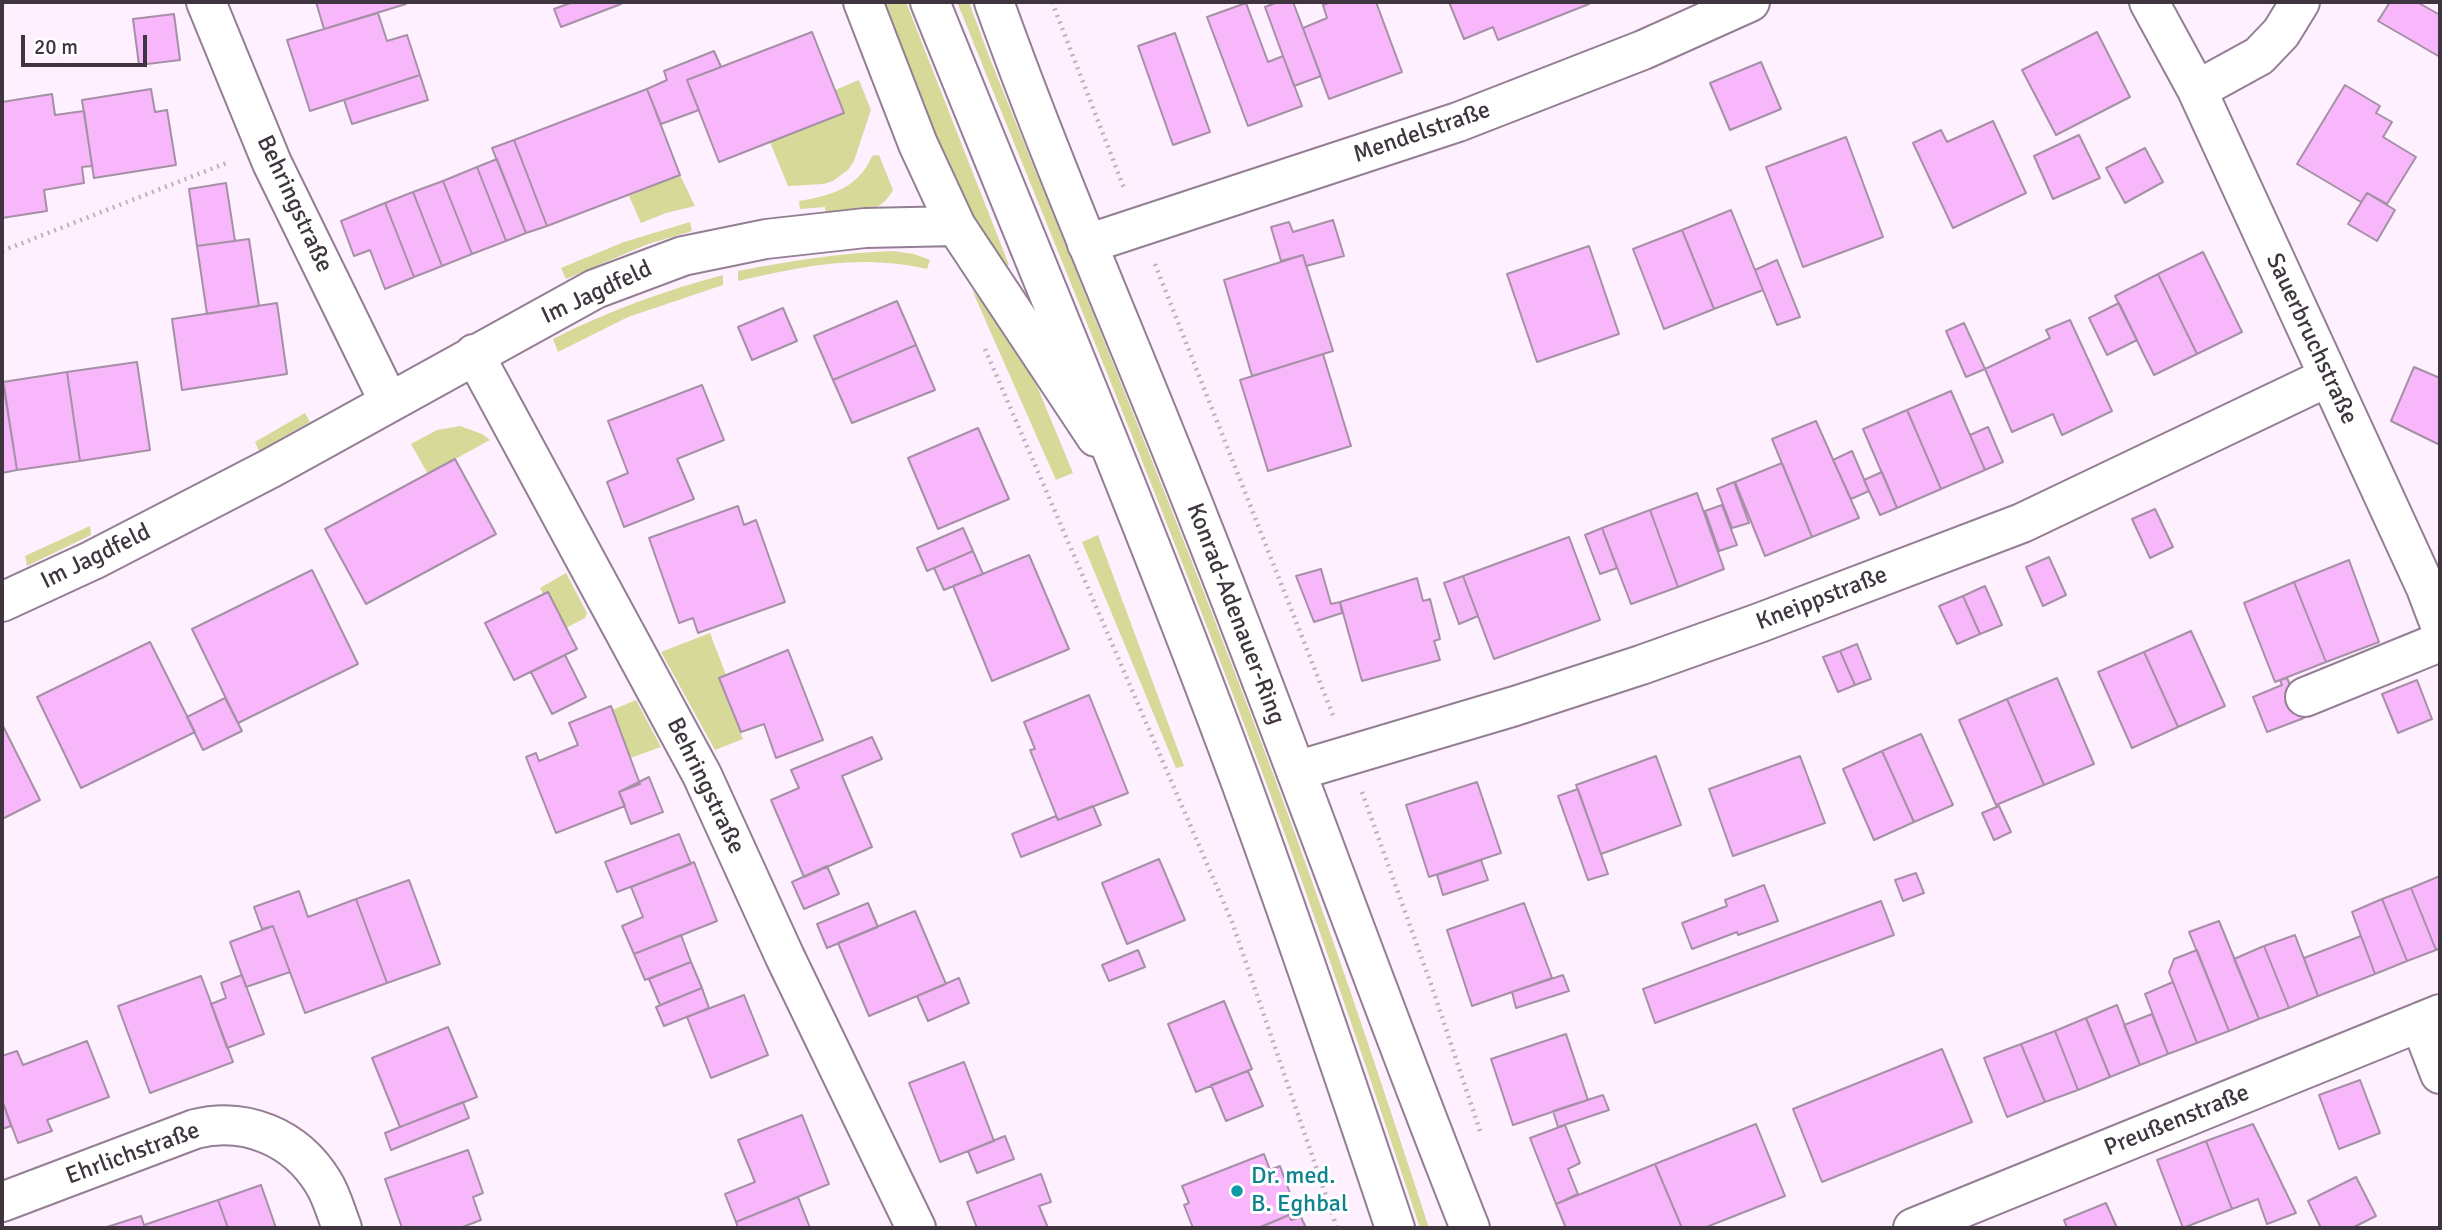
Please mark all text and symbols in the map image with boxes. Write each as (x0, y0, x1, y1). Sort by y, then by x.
scale bar (24, 21, 150, 65)
text: 20 m (34, 34, 78, 60)
street label: Mendelstraße (1350, 96, 1494, 170)
street label: Behringstraße (250, 131, 338, 277)
street label: Sauerbruchstraße (2259, 249, 2363, 429)
street label: Im Jagdfeld (537, 255, 657, 331)
street label: Konrad-Adenauer-Ring (1179, 499, 1291, 729)
street label: Im Jagdfeld (36, 518, 156, 596)
street label: Kneippstraße (1752, 561, 1892, 637)
street label: Behringstraße (660, 713, 750, 859)
street label: Preußenstraße (2100, 1079, 2254, 1163)
street label: Ehrlichstraße (62, 1117, 204, 1191)
place label: Dr. med. B. Eghbal (1251, 1163, 1348, 1219)
marker: Dr. med. B. Eghbal (1229, 1183, 1245, 1199)

